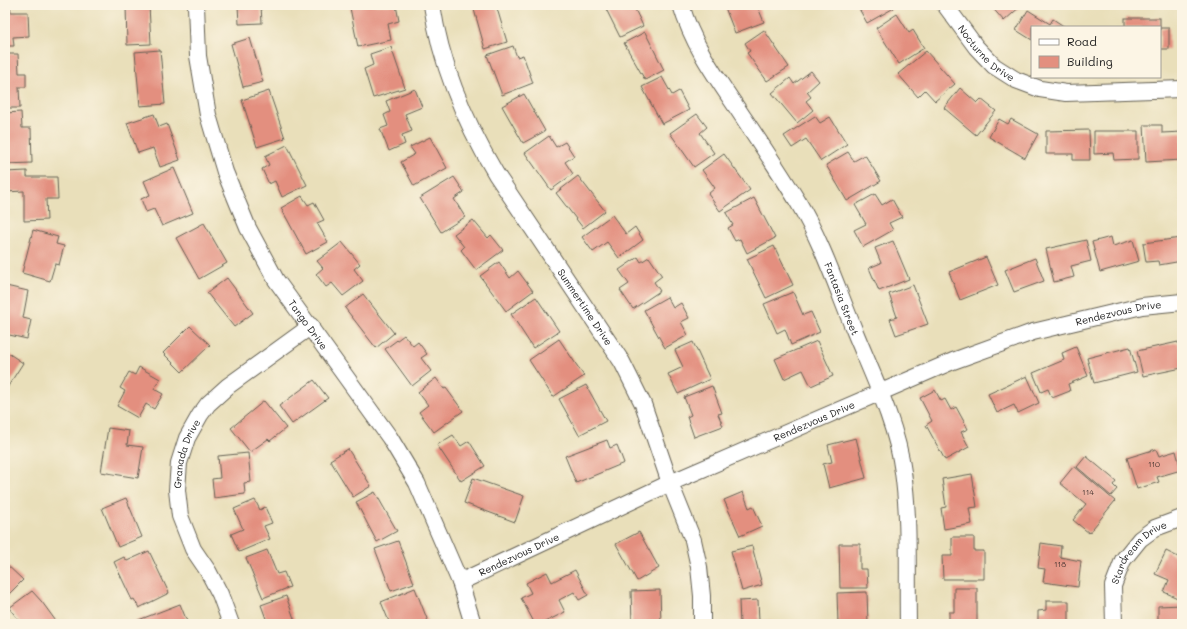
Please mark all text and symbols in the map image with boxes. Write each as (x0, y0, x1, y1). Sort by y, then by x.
street label: Nocturne Drive (955, 22, 1018, 84)
legend (1031, 26, 1161, 78)
text: Road (1067, 33, 1097, 49)
text: Building (1067, 53, 1113, 69)
street label: Fantasia Street (821, 260, 863, 337)
street label: Summertime Drive (554, 266, 616, 348)
street label: Tango Drive (285, 297, 331, 353)
street label: Rendezvous Drive (1074, 297, 1162, 329)
street label: Rendezvous Drive (771, 397, 857, 445)
street label: Granada Drive (170, 416, 203, 489)
house number: 110 (1148, 459, 1160, 469)
house number: 114 (1082, 487, 1094, 497)
street label: Stardream Drive (1107, 517, 1169, 586)
street label: Rendezvous Drive (476, 529, 561, 579)
house number: 118 (1054, 559, 1066, 569)

